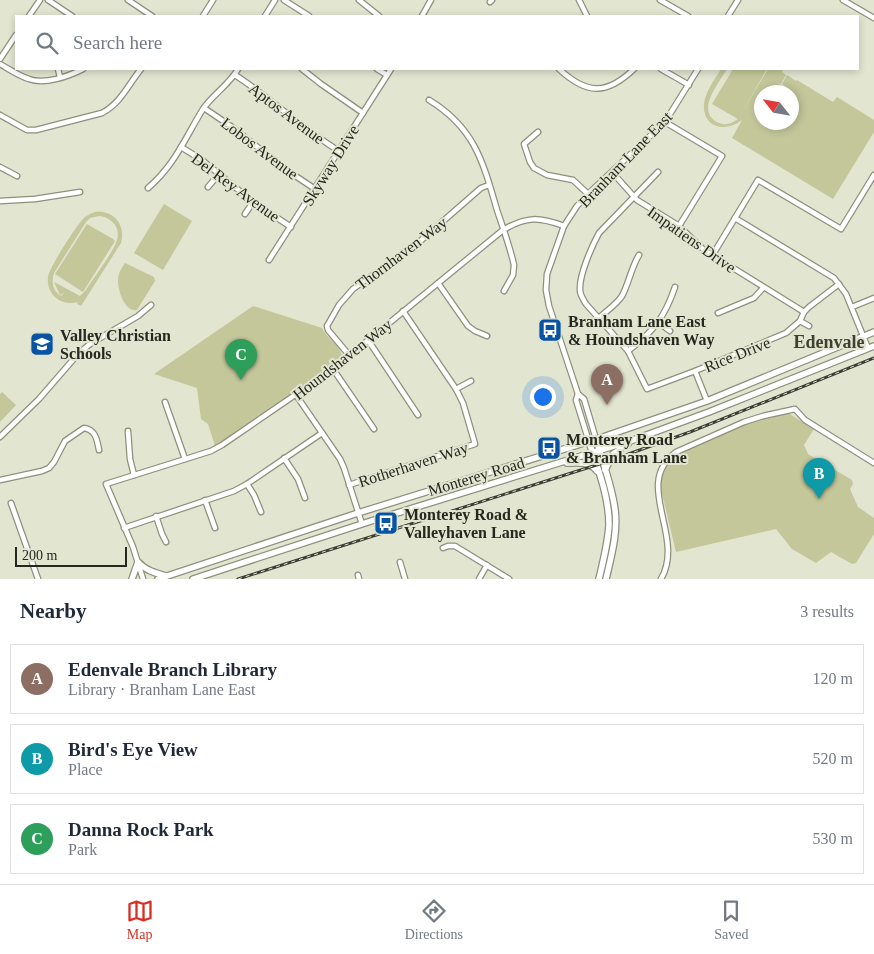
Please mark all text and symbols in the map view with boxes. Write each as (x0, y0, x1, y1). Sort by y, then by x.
search box (15, 15, 859, 70)
icon: search (33, 29, 61, 57)
text: Search here (73, 32, 162, 53)
street label: Aptos Avenue (245, 80, 328, 148)
north arrow (754, 85, 799, 130)
street label: Branham Lane East (575, 108, 676, 211)
street label: Lobos Avenue (218, 114, 301, 183)
street label: Skyway Drive (299, 122, 363, 209)
street label: Del Rey Avenue (188, 150, 283, 226)
street label: Impatiens Drive (644, 203, 739, 277)
street label: Thornhaven Way (352, 214, 451, 294)
place label: Branham Lane East & Houndshaven Way (568, 313, 714, 349)
street label: Houndshaven Way (290, 316, 396, 404)
bus stop icon: Branham Lane East & Houndshaven Way (537, 317, 563, 343)
place label: Valley Christian Schools (60, 327, 171, 362)
school or university icon: Valley Christian Schools (29, 331, 55, 357)
district label: Edenvale (793, 332, 865, 352)
street label: Rice Drive (702, 334, 773, 375)
pin: C (225, 339, 257, 380)
pin: A (591, 364, 623, 405)
your location (530, 384, 556, 410)
place label: Monterey Road & Branham Lane (566, 431, 687, 466)
bus stop icon: Monterey Road & Branham Lane (536, 435, 562, 461)
street label: Rotherhaven Way (356, 439, 470, 491)
street label: Monterey Road (426, 454, 527, 500)
pin: B (803, 458, 835, 499)
place label: Monterey Road & Valleyhaven Lane (404, 506, 528, 542)
bus stop icon: Monterey Road & Valleyhaven Lane (373, 510, 399, 536)
scale bar (15, 544, 128, 567)
text: 200 m (22, 548, 57, 563)
text: Nearby (20, 599, 87, 623)
text: 3 results (800, 603, 854, 620)
text: Edenvale Branch Library (68, 659, 277, 680)
text: A (31, 670, 43, 687)
text: 120 m (813, 670, 853, 687)
text: Library · Branham Lane East (68, 681, 255, 698)
text: Bird's Eye View (68, 739, 198, 760)
text: B (32, 750, 42, 767)
text: 520 m (813, 750, 853, 767)
text: Place (68, 761, 103, 778)
text: Danna Rock Park (68, 819, 214, 840)
text: C (31, 830, 43, 847)
text: 530 m (813, 830, 853, 847)
text: Park (68, 841, 97, 858)
tab: Map (126, 897, 154, 943)
tab: Directions (405, 897, 463, 943)
tab: Saved (714, 897, 748, 943)

